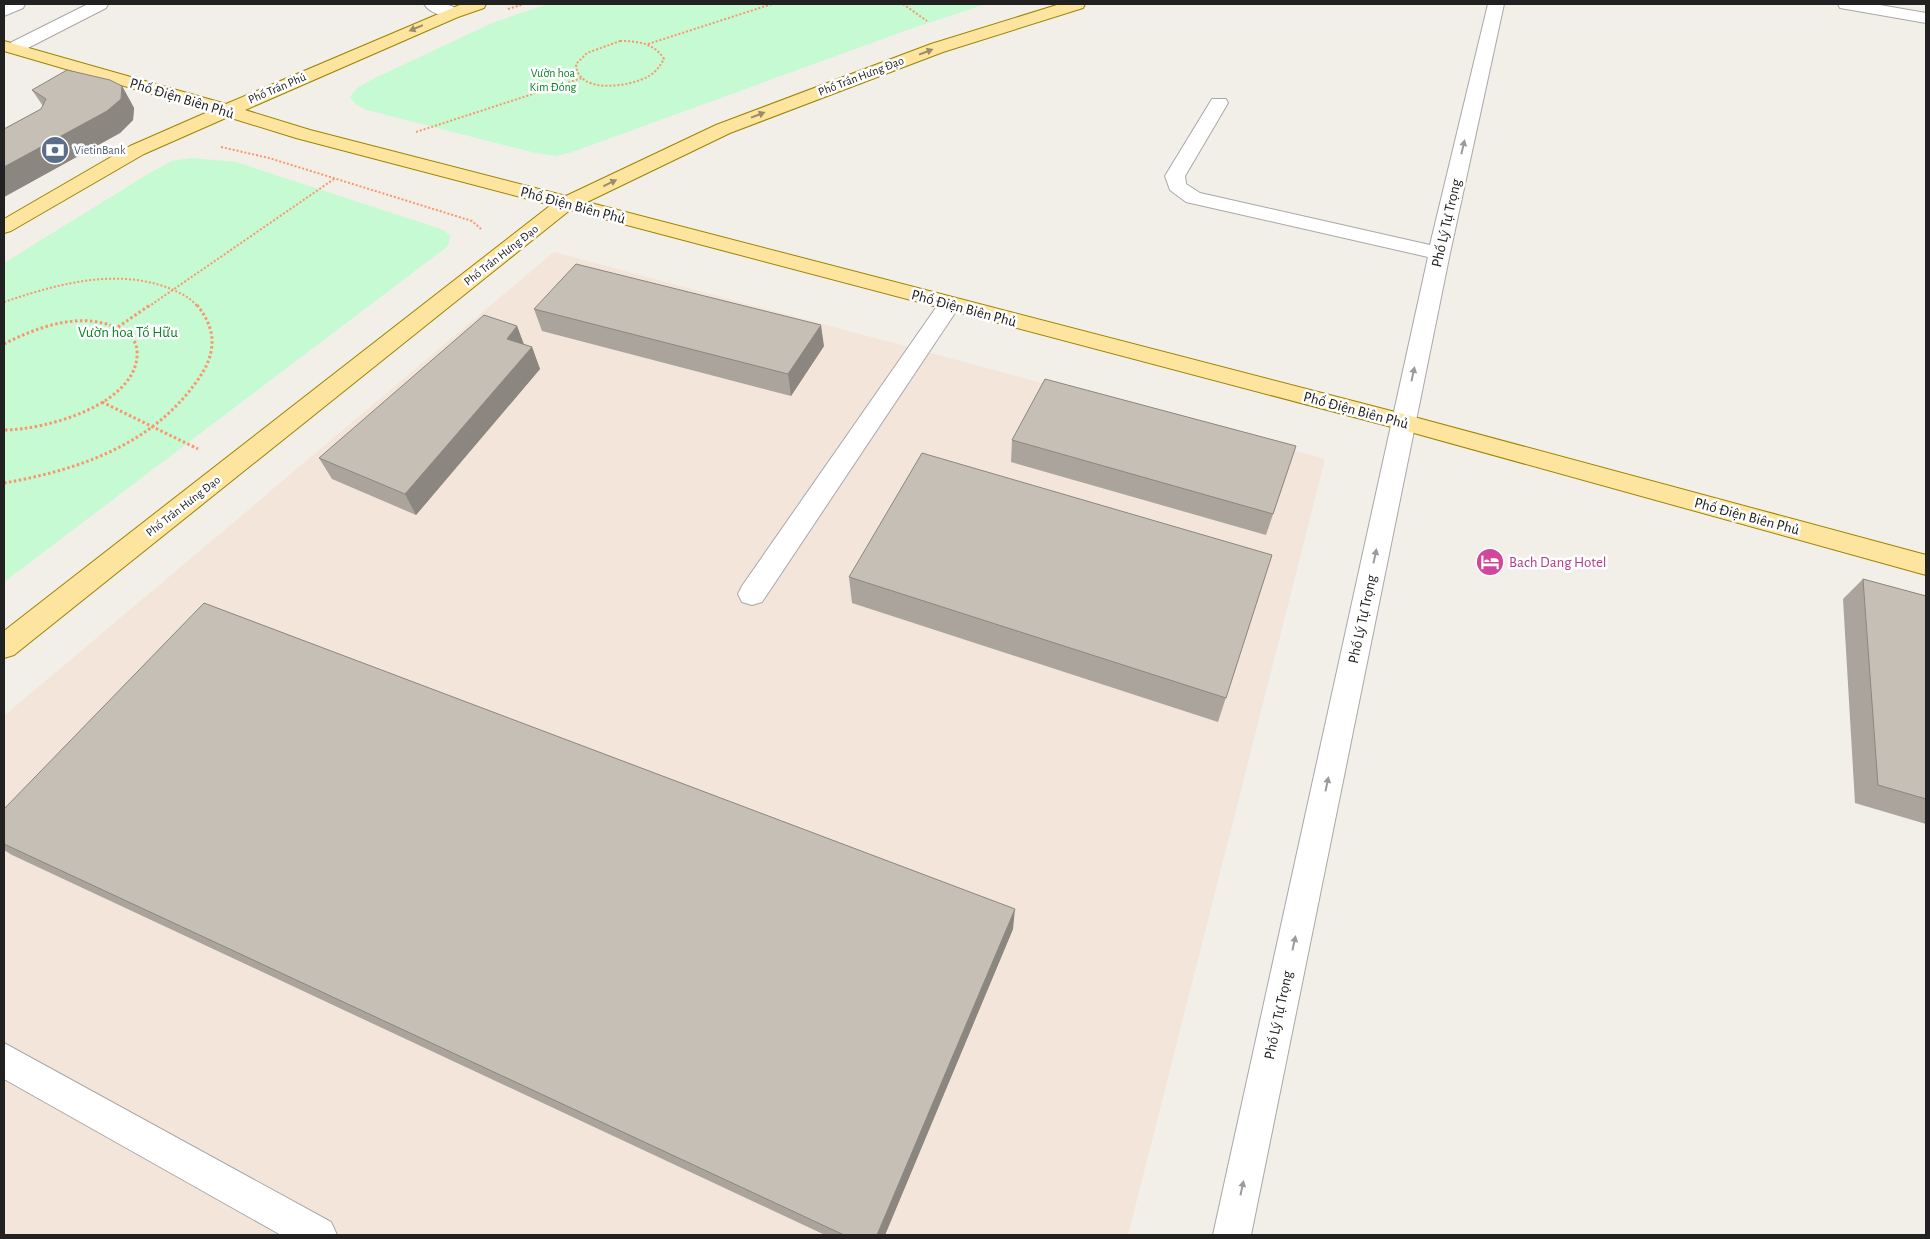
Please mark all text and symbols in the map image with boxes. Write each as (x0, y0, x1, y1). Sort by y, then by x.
one-way arrow (409, 25, 423, 33)
one-way arrow (919, 48, 934, 55)
street label: Phố Trần Hưng Đạo (817, 54, 906, 98)
park label: Vườn hoa Kim Đồng (530, 67, 577, 93)
street label: Phố Trần Phú (246, 70, 308, 106)
street label: Phố Điện Biên Phủ (128, 75, 236, 122)
one-way arrow (751, 111, 765, 119)
bank icon: VietinBank (40, 135, 70, 165)
one-way arrow (1459, 140, 1467, 155)
place label: VietinBank (74, 144, 126, 156)
street label: Phố Lý Tự Trọng (1429, 177, 1464, 269)
one-way arrow (603, 178, 617, 186)
street label: Phố Điện Biên Phủ (519, 184, 627, 227)
street label: Phố Trần Hưng Đạo (462, 222, 540, 288)
street label: Phố Điện Biên Phủ (910, 287, 1018, 330)
park label: Vườn hoa Tố Hữu (78, 325, 178, 340)
one-way arrow (1409, 367, 1417, 382)
street label: Phố Điện Biên Phủ (1302, 389, 1410, 432)
street label: Phố Trần Hưng Đạo (144, 473, 222, 539)
street label: Phố Điện Biên Phủ (1693, 495, 1801, 538)
hotel icon: Bach Dang Hotel (1475, 547, 1505, 577)
one-way arrow (1371, 549, 1379, 564)
place label: Bach Dang Hotel (1509, 555, 1607, 570)
street label: Phố Lý Tự Trọng (1346, 573, 1379, 665)
one-way arrow (1323, 776, 1331, 791)
one-way arrow (1290, 934, 1298, 950)
street label: Phố Lý Tự Trọng (1262, 969, 1295, 1061)
one-way arrow (1238, 1180, 1246, 1195)

